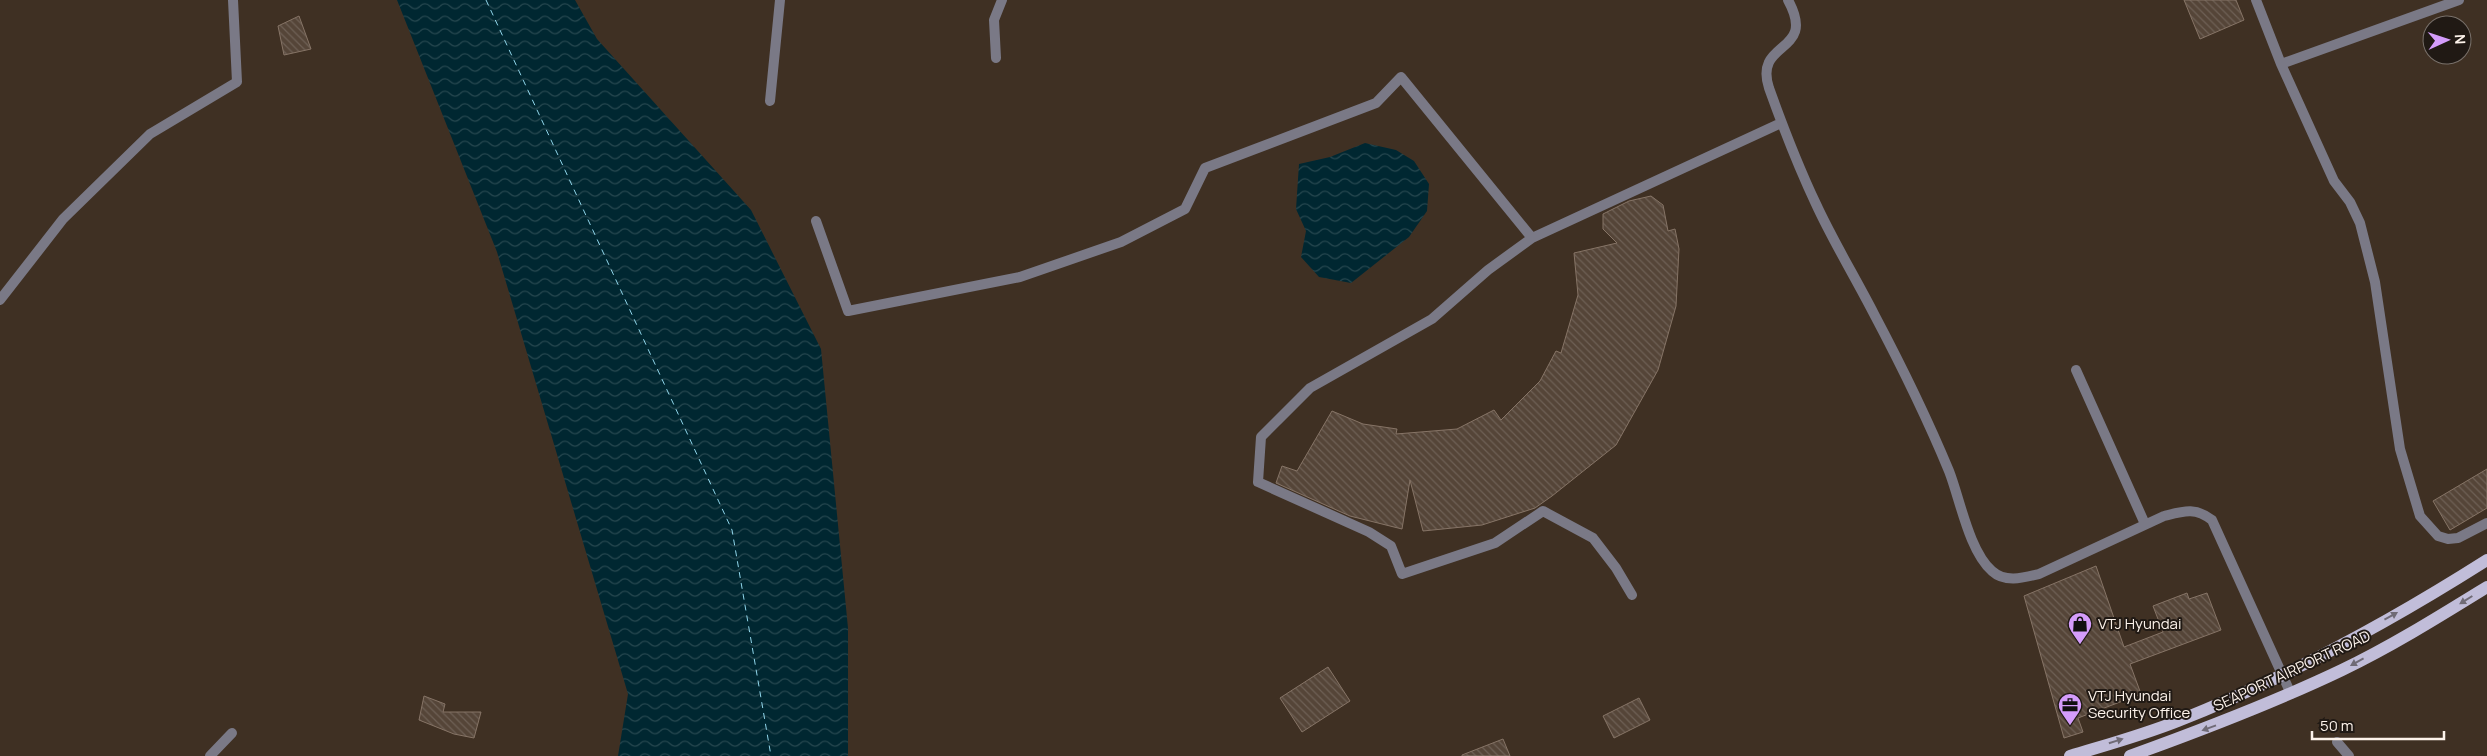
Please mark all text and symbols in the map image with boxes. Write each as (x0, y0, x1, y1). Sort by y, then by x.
north arrow (2422, 15, 2472, 65)
text: N (2451, 34, 2470, 45)
one-way arrow (2460, 595, 2473, 604)
shop icon: VTJ Hyundai (2067, 611, 2093, 645)
one-way arrow (2384, 612, 2398, 620)
place label: VTJ Hyundai (2098, 613, 2181, 634)
street label: SEAPORT AIRPORT ROAD (2210, 625, 2374, 716)
one-way arrow (2350, 657, 2364, 666)
place label: VTJ Hyundai Security Office (2088, 685, 2190, 723)
office icon: VTJ Hyundai Security Office (2057, 692, 2083, 726)
scale bar (2312, 708, 2444, 740)
text: 50 m (2320, 715, 2354, 736)
one-way arrow (2201, 725, 2216, 732)
one-way arrow (2109, 737, 2124, 744)

